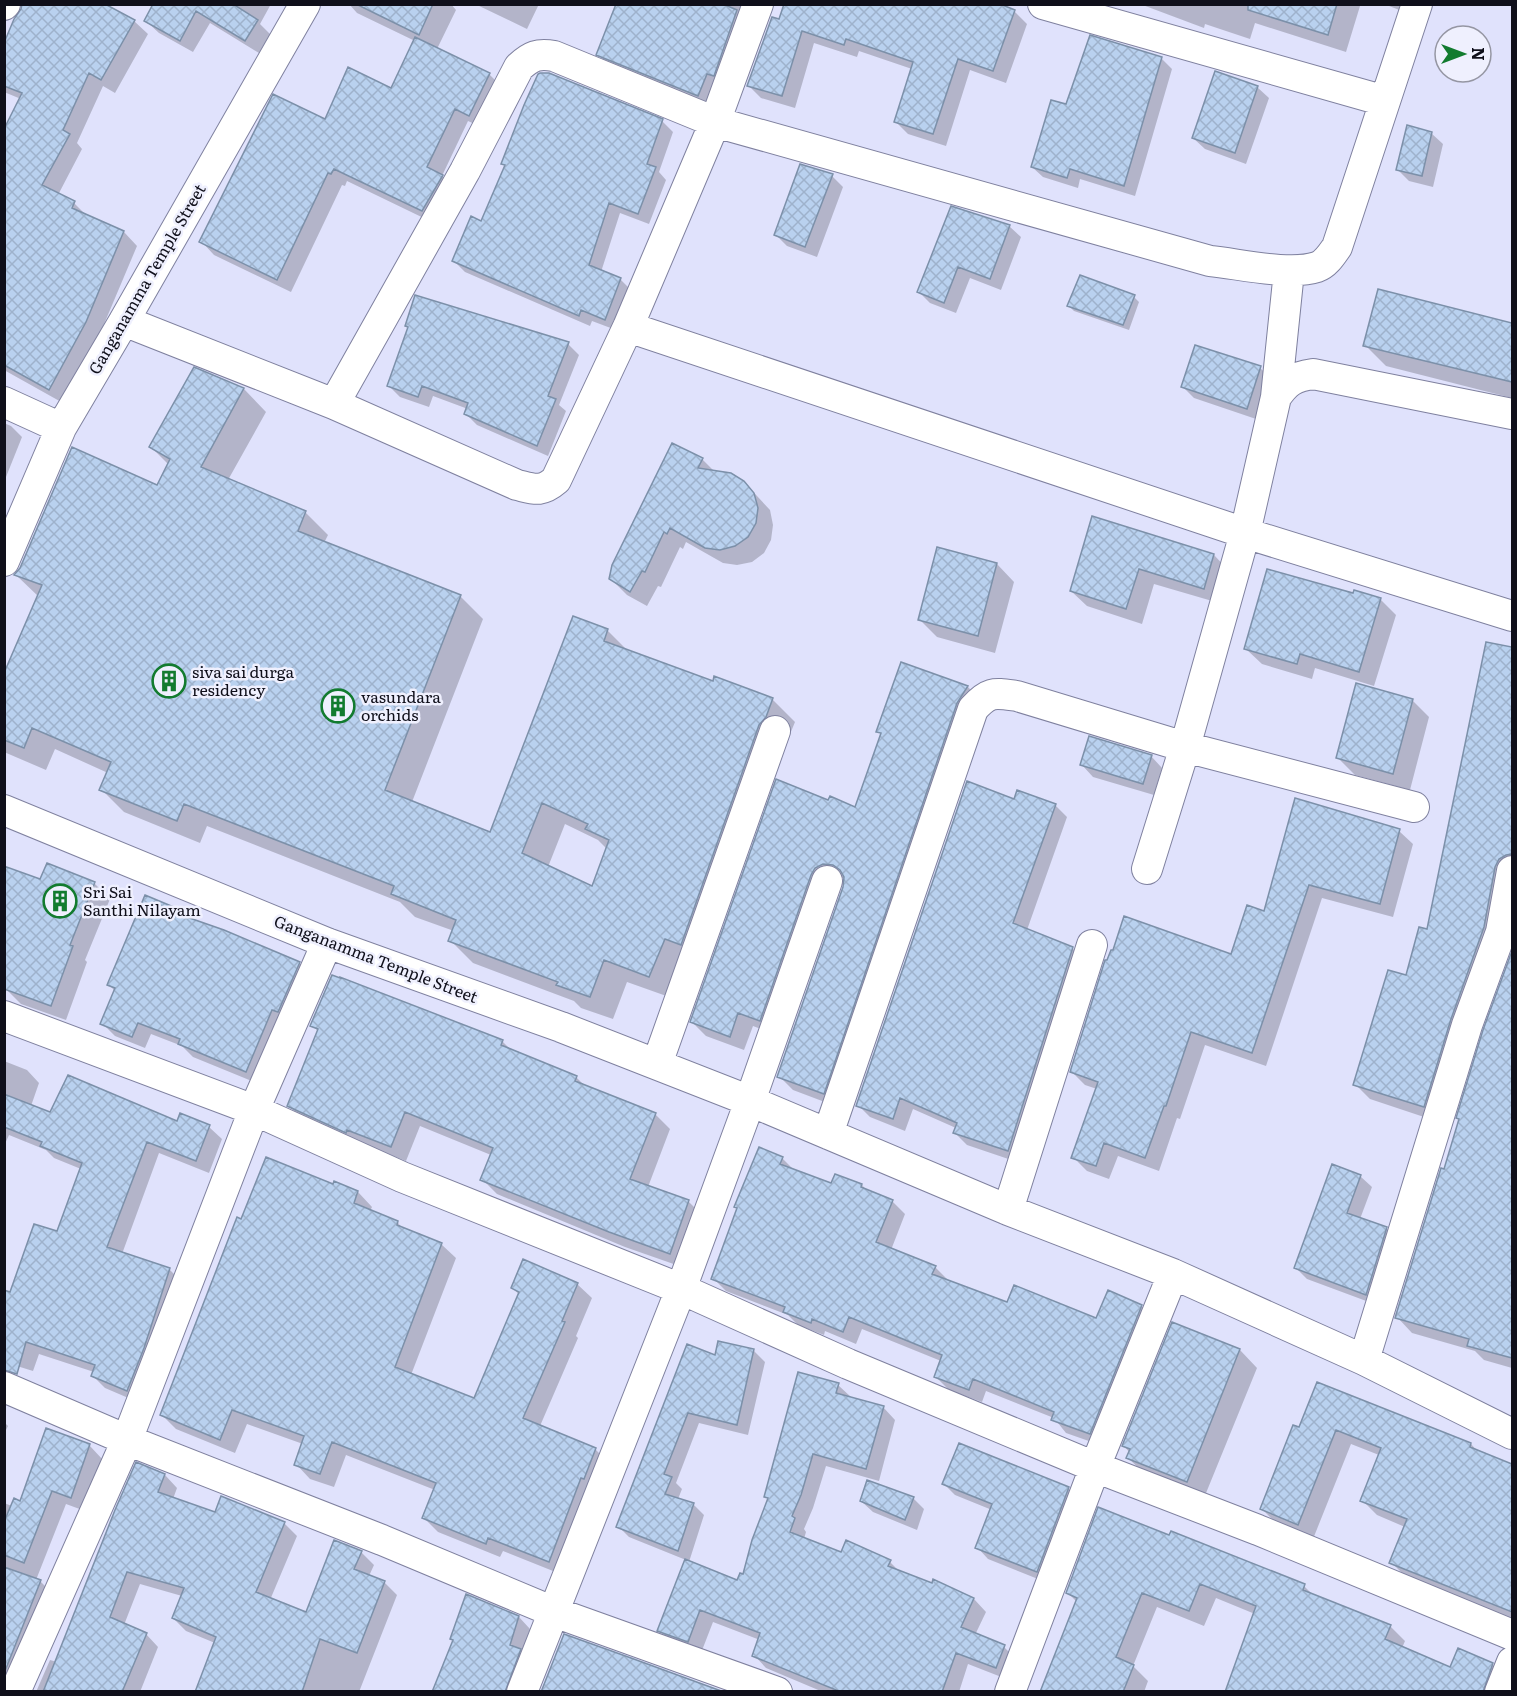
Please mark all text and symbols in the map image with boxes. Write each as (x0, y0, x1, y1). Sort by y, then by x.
north arrow (1433, 24, 1493, 84)
text: N (1467, 47, 1491, 61)
street label: Ganganamma Temple Street (82, 178, 211, 378)
place label: siva sai durga residency (192, 659, 295, 701)
building icon: siva sai durga residency (151, 663, 187, 699)
place label: vasundara orchids (361, 684, 441, 726)
building icon: vasundara orchids (320, 688, 356, 724)
place label: Sri Sai Santhi Nilayam (83, 879, 201, 921)
building icon: Sri Sai Santhi Nilayam (42, 883, 78, 919)
street label: Ganganamma Temple Street (271, 908, 482, 1008)

